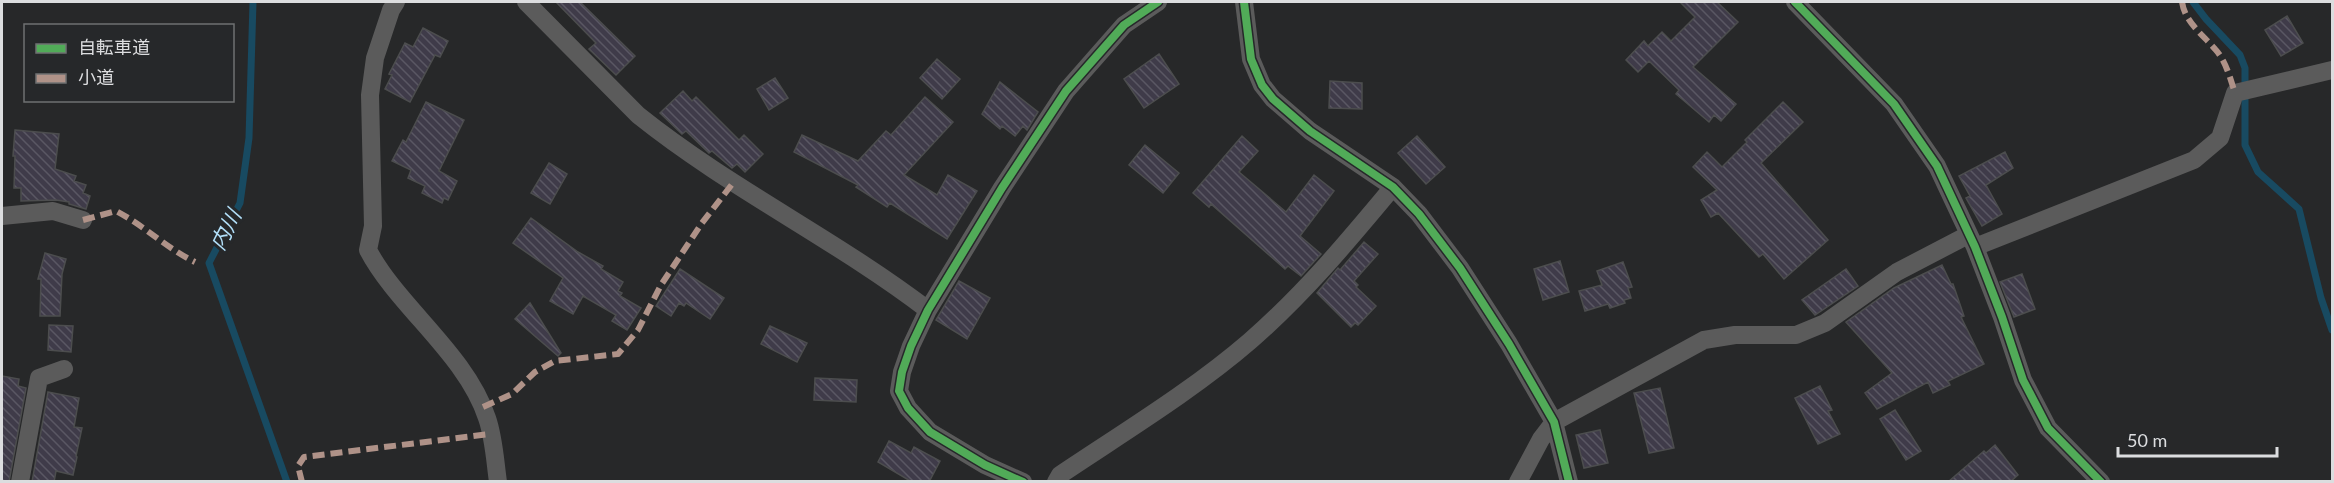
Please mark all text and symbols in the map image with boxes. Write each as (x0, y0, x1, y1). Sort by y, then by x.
legend (24, 24, 234, 102)
text: 自転車道 (78, 36, 150, 58)
text: 小道 (78, 66, 114, 88)
water label: 内川 (204, 203, 246, 254)
scale bar (2118, 420, 2277, 458)
text: 50 m (2127, 429, 2167, 451)

